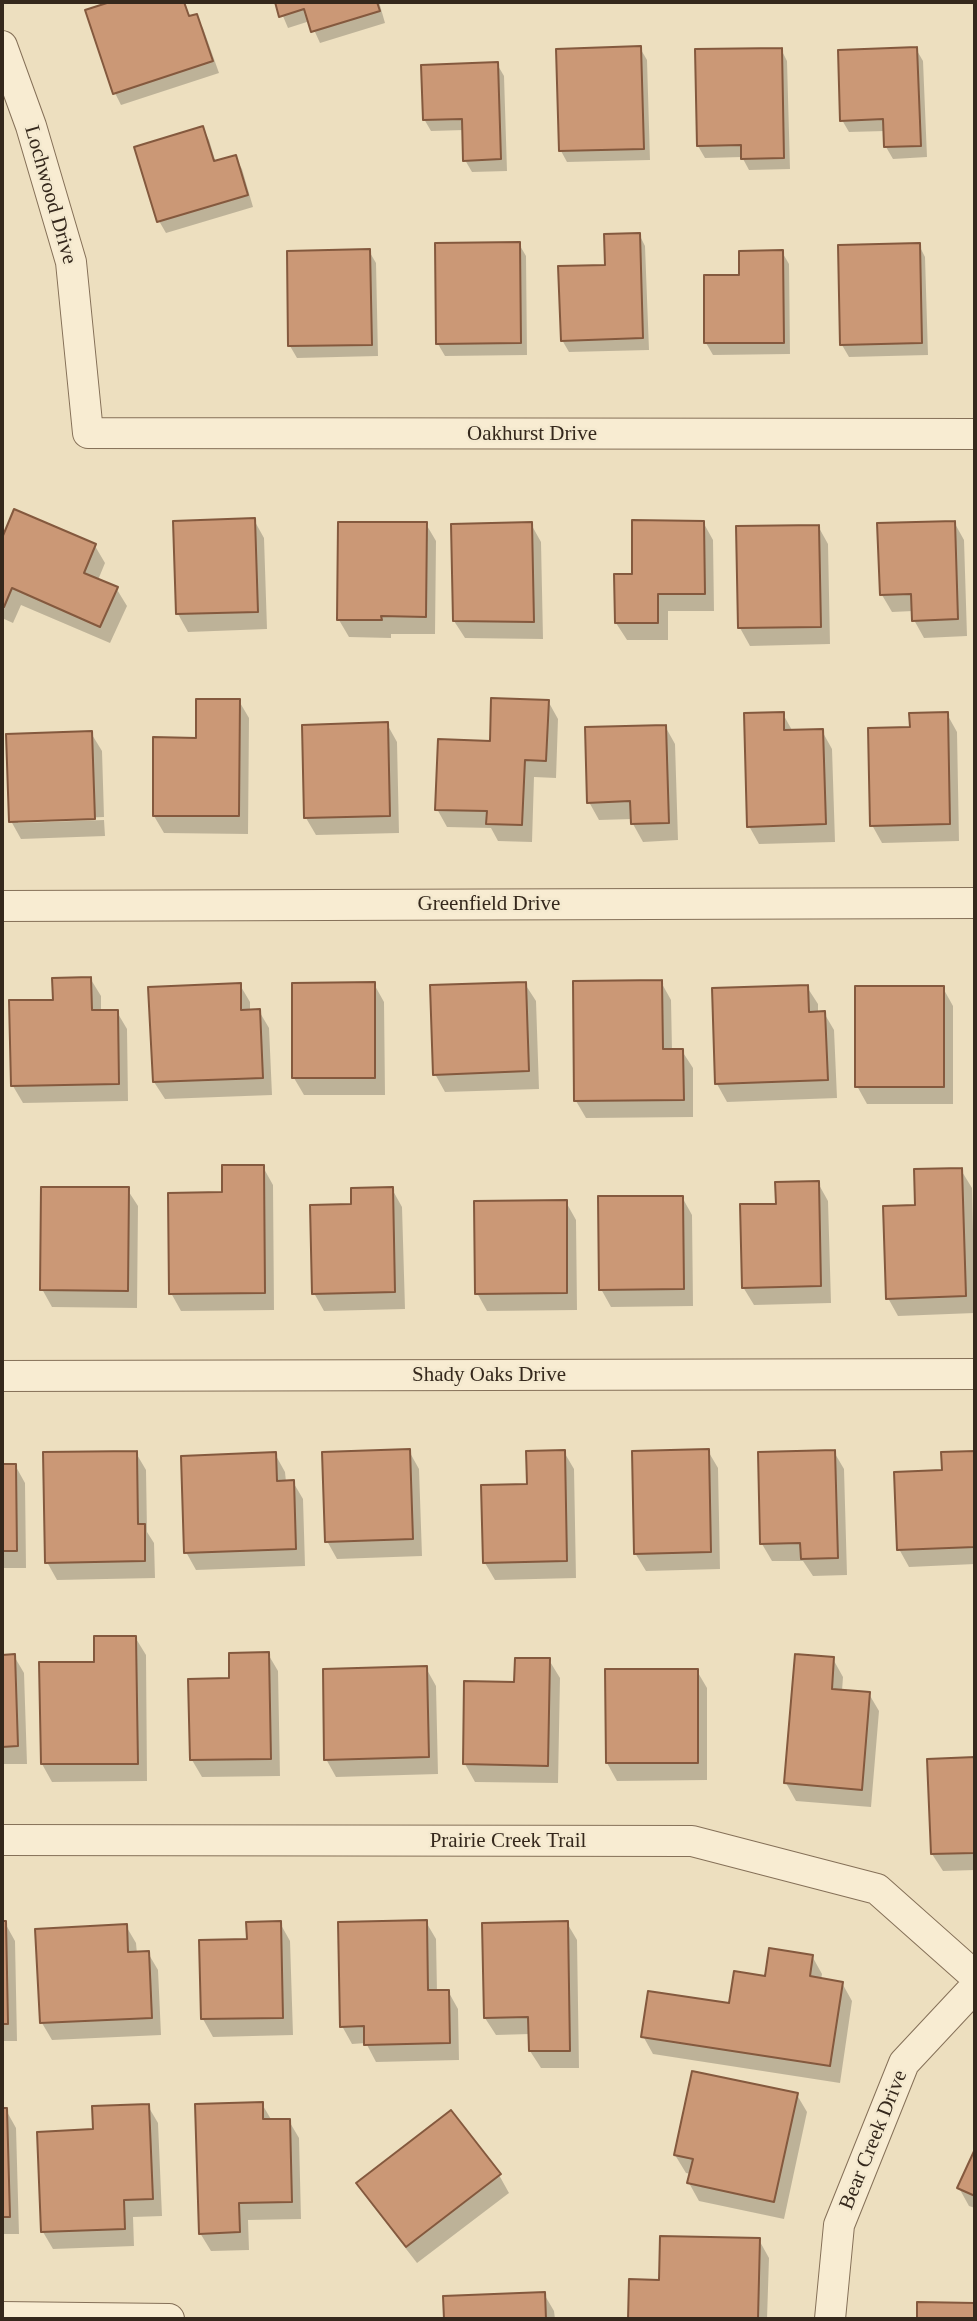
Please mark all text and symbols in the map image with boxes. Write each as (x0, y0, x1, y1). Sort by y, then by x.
street label: Lochwood Drive (18, 123, 82, 267)
street label: Oakhurst Drive (467, 421, 597, 447)
street label: Greenfield Drive (418, 891, 560, 917)
street label: Shady Oaks Drive (412, 1362, 566, 1388)
street label: Prairie Creek Trail (430, 1828, 586, 1854)
street label: Bear Creek Drive (835, 2067, 913, 2213)

